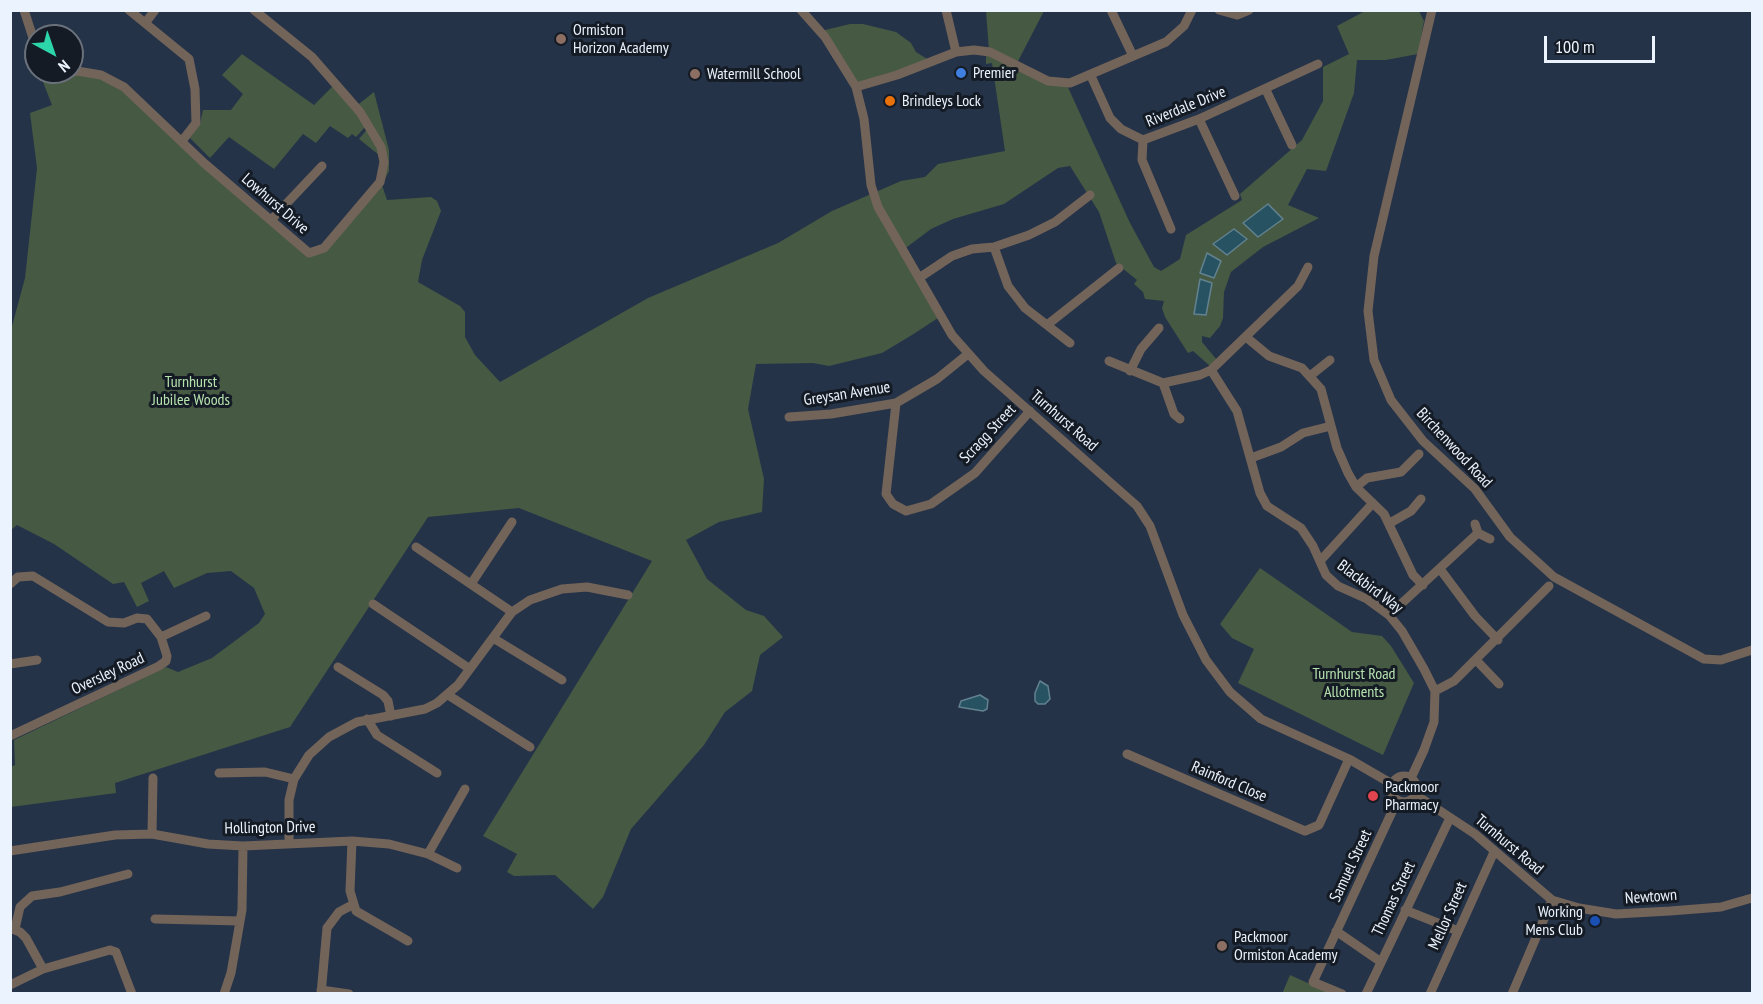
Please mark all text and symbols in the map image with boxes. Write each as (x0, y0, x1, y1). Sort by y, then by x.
place label: Ormiston Horizon Academy (573, 20, 669, 58)
north arrow (24, 24, 84, 84)
scale bar (1547, 24, 1658, 62)
marker: Ormiston Horizon Academy (554, 32, 568, 46)
text: 100 m (1555, 35, 1595, 58)
text: N (55, 56, 74, 77)
place label: Premier (973, 63, 1016, 83)
place label: Watermill School (707, 64, 801, 84)
marker: Premier (954, 66, 968, 80)
marker: Watermill School (688, 67, 702, 81)
street label: Riverdale Drive (1143, 82, 1229, 132)
place label: Brindleys Lock (902, 91, 981, 111)
marker: Brindleys Lock (883, 94, 897, 108)
street label: Lowhurst Drive (237, 170, 313, 238)
park label: Turnhurst Jubilee Woods (152, 372, 230, 410)
street label: Greysan Avenue (802, 378, 892, 410)
street label: Turnhurst Road (1026, 387, 1102, 455)
street label: Scragg Street (956, 401, 1020, 467)
street label: Birchenwood Road (1412, 404, 1496, 492)
street label: Blackbird Way (1333, 556, 1407, 618)
street label: Oversley Road (69, 649, 147, 699)
park label: Turnhurst Road Allotments (1312, 664, 1396, 702)
street label: Rainford Close (1188, 758, 1270, 806)
place label: Packmoor Pharmacy (1385, 777, 1439, 815)
marker: Packmoor Pharmacy (1366, 789, 1380, 803)
street label: Turnhurst Road (1471, 811, 1547, 879)
street label: Hollington Drive (224, 818, 316, 838)
street label: Samuel Street (1326, 827, 1376, 905)
street label: Thomas Street (1368, 859, 1420, 939)
street label: Mellor Street (1425, 879, 1471, 953)
street label: Newtown (1624, 886, 1678, 908)
place label: Working Mens Club (1525, 902, 1583, 940)
marker: Working Mens Club (1588, 914, 1602, 928)
place label: Packmoor Ormiston Academy (1234, 927, 1338, 965)
marker: Packmoor Ormiston Academy (1215, 939, 1229, 953)

